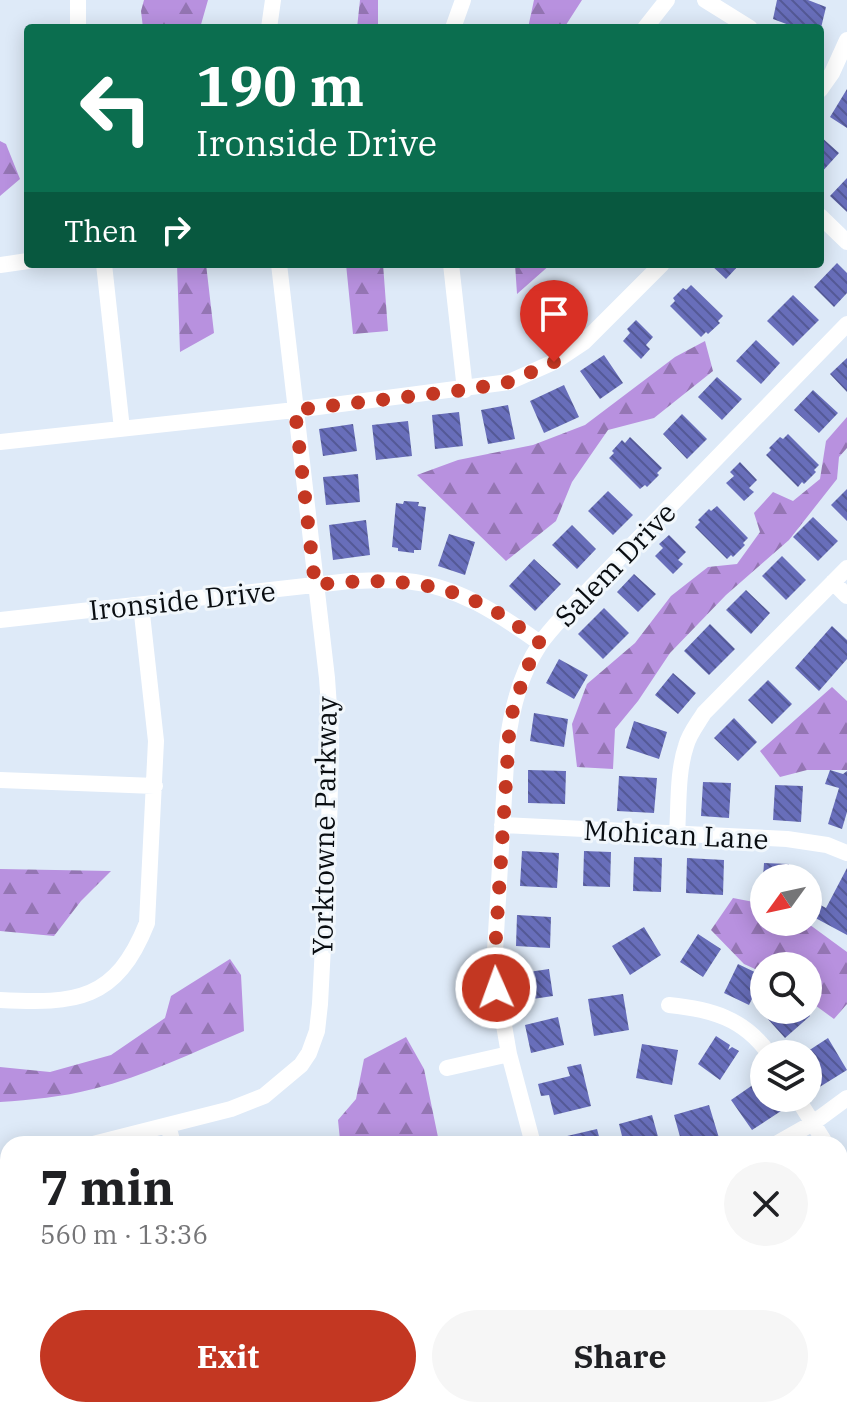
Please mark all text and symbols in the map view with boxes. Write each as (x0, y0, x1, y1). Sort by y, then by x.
text: 190 m (196, 49, 364, 121)
icon: left (64, 56, 168, 160)
text: Ironside Drive (196, 119, 437, 166)
icon: right (154, 208, 198, 252)
text: Then (64, 211, 138, 250)
pin (520, 280, 588, 362)
icon: arrive (532, 292, 576, 336)
street label: Salem Drive (546, 494, 684, 634)
street label: Ironside Drive (87, 572, 277, 628)
street label: Yorktowne Parkway (303, 696, 345, 956)
street label: Mohican Lane (582, 811, 770, 857)
north arrow (750, 864, 822, 936)
map controls (750, 864, 822, 1112)
position arrow (454, 946, 538, 1030)
button: search (750, 952, 822, 1024)
button: layers (750, 1040, 822, 1112)
text: 7 min (40, 1156, 174, 1218)
button: close (724, 1162, 808, 1246)
text: 560 m · 13:36 (40, 1217, 208, 1251)
button: Exit (40, 1310, 416, 1402)
button: Share (432, 1310, 808, 1402)

